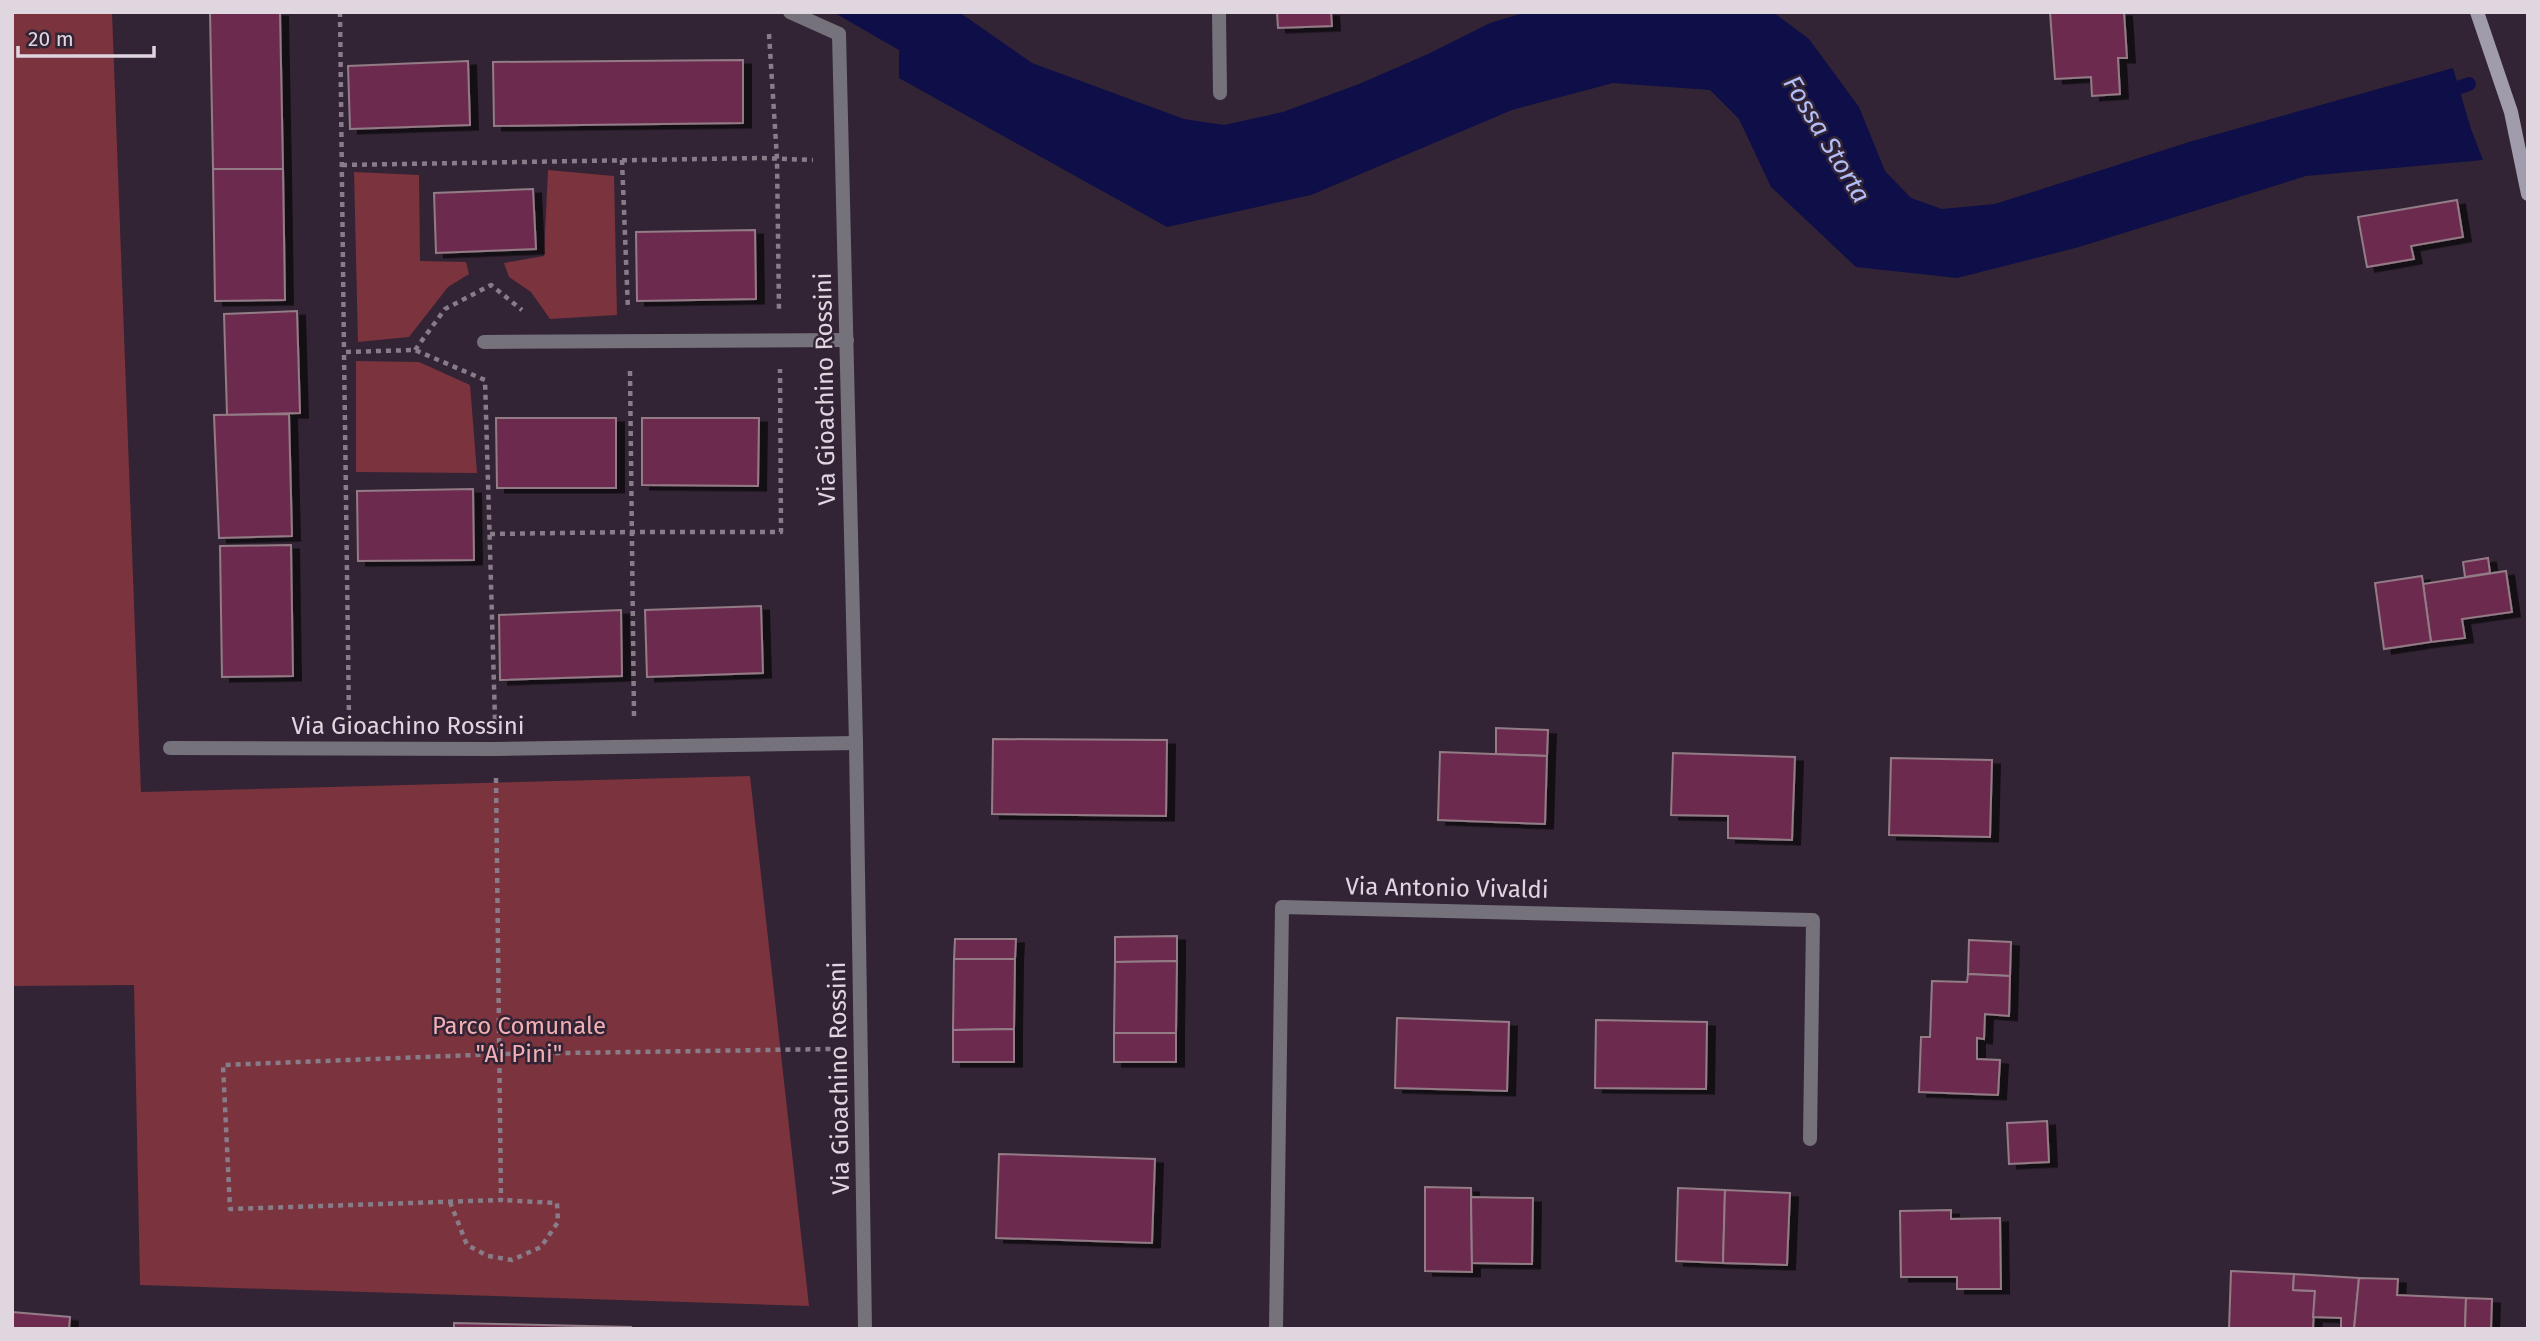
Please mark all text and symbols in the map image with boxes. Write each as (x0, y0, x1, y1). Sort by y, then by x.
scale bar (18, 14, 154, 58)
text: 20 m (28, 26, 74, 52)
water label: Fossa Storta (1776, 70, 1877, 209)
street label: Via Gioachino Rossini (809, 272, 841, 506)
street label: Via Gioachino Rossini (292, 712, 524, 740)
street label: Via Antonio Vivaldi (1345, 872, 1549, 904)
street label: Via Gioachino Rossini (823, 961, 855, 1195)
park label: Parco Comunale "Ai Pini" (432, 1012, 606, 1068)

